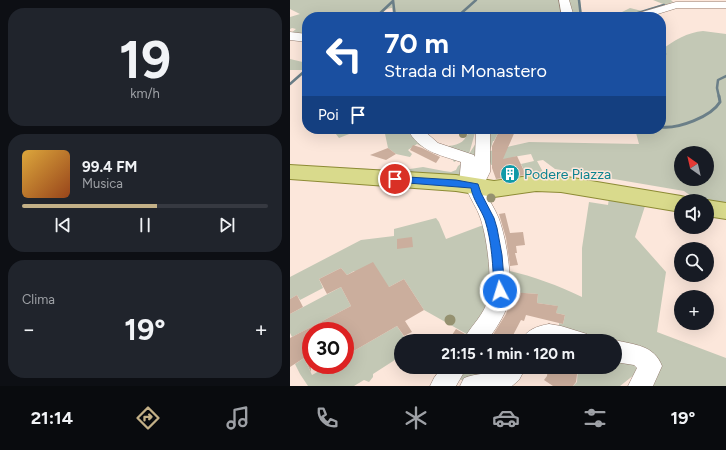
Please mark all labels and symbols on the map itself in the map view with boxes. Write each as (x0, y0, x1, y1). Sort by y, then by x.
north arrow (674, 146, 714, 186)
pin (378, 162, 412, 196)
building icon: Podere Piazza (499, 163, 521, 185)
place label: Podere Piazza (524, 166, 611, 183)
position arrow (479, 270, 521, 312)
speed limit sign: 30 (302, 322, 354, 374)

